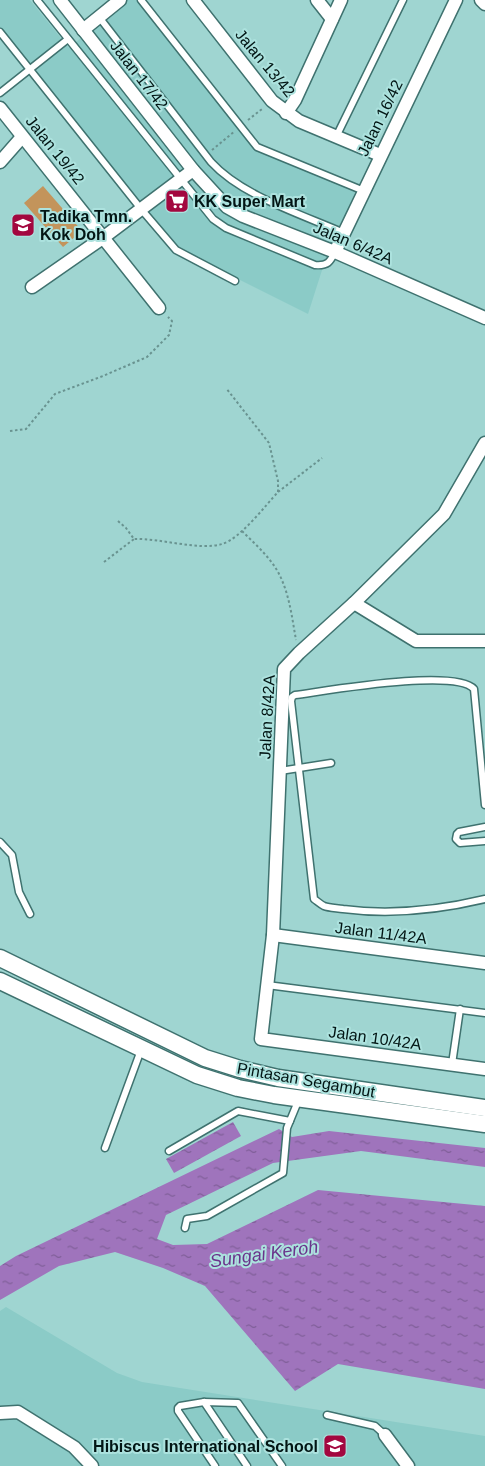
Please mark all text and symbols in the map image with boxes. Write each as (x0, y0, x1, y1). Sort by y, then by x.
street label: Jalan 13/42 (232, 26, 298, 100)
street label: Jalan 17/42 (107, 37, 171, 113)
street label: Jalan 16/42 (354, 77, 406, 159)
street label: Jalan 19/42 (22, 113, 88, 188)
supermarket icon: KK Super Mart (164, 188, 190, 214)
place label: KK Super Mart (194, 193, 306, 210)
place label: Tadika Tmn. Kok Doh (40, 208, 132, 243)
school or university icon: Tadika Tmn. Kok Doh (10, 212, 36, 238)
street label: Jalan 6/42A (311, 219, 396, 267)
street label: Jalan 8/42A (256, 674, 278, 760)
street label: Jalan 11/42A (334, 919, 428, 947)
street label: Jalan 10/42A (328, 1023, 423, 1053)
street label: Pintasan Segambut (236, 1060, 377, 1101)
water label: Sungai Keroh (209, 1237, 319, 1271)
school or university icon: Hibiscus International School (322, 1433, 348, 1459)
place label: Hibiscus International School (93, 1438, 318, 1455)

